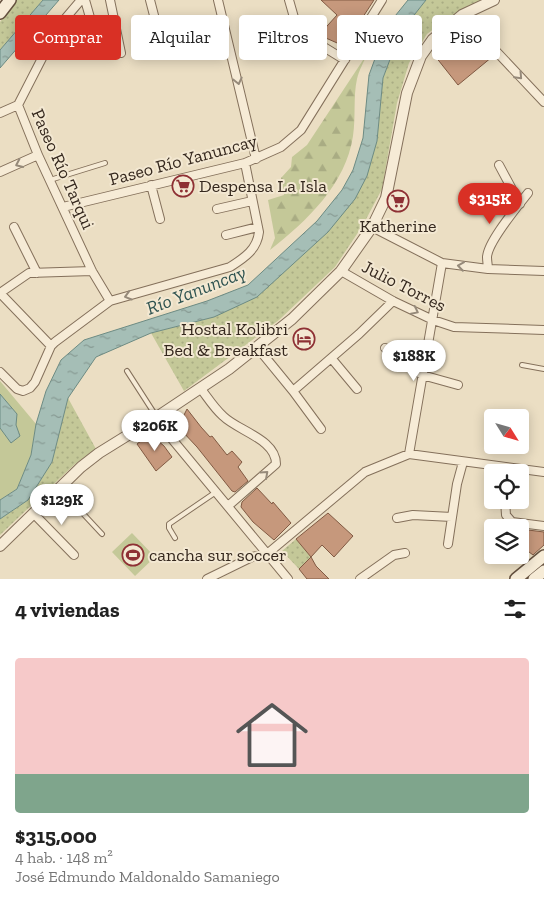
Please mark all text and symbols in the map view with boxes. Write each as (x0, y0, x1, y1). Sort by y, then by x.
chip: Comprar (15, 15, 121, 60)
chip: Alquilar (131, 15, 229, 60)
chip: Filtros (239, 15, 327, 60)
chip: Nuevo (337, 15, 422, 60)
chip: Piso (432, 15, 500, 60)
one-way arrow (513, 70, 522, 79)
one-way arrow (232, 77, 243, 86)
street label: Paseo Río Tarqui (27, 105, 99, 233)
street label: Paseo Río Yanuncay (107, 129, 260, 190)
one-way arrow (15, 157, 24, 168)
supermarket icon: Despensa La Isla (171, 174, 195, 198)
place label: Despensa La Isla (199, 175, 327, 197)
pin: $315K (455, 182, 525, 225)
supermarket icon: Katherine (386, 189, 410, 213)
text: $315K (469, 189, 511, 208)
place label: Katherine (360, 215, 436, 237)
street label: Julio Torres (358, 255, 450, 317)
water label: Río Yanuncay (143, 260, 249, 320)
one-way arrow (456, 261, 465, 271)
one-way arrow (124, 291, 132, 301)
one-way arrow (409, 305, 418, 315)
place label: Hostal Kolibri Bed & Breakfast (164, 318, 288, 361)
hotel icon: Hostal Kolibri Bed & Breakfast (292, 327, 316, 351)
pin: $188K (379, 340, 449, 382)
text: $188K (393, 346, 435, 365)
north arrow (484, 409, 529, 454)
map controls (484, 409, 529, 564)
pin: $206K (120, 410, 190, 452)
text: $206K (132, 416, 178, 435)
button: locate (484, 464, 529, 509)
one-way arrow (259, 471, 268, 480)
pin: $129K (27, 484, 97, 526)
text: $129K (41, 490, 83, 509)
button: layers (484, 519, 529, 564)
sports icon: cancha sur soccer (121, 543, 145, 567)
place label: cancha sur soccer (149, 544, 287, 566)
icon: filters (501, 595, 529, 623)
text: 4 viviendas (15, 597, 120, 622)
icon: home (227, 690, 317, 780)
text: $315,000 (15, 823, 97, 848)
text: 4 hab. · 148 m² (15, 848, 113, 867)
text: José Edmundo Maldonaldo Samaniego (15, 867, 280, 886)

